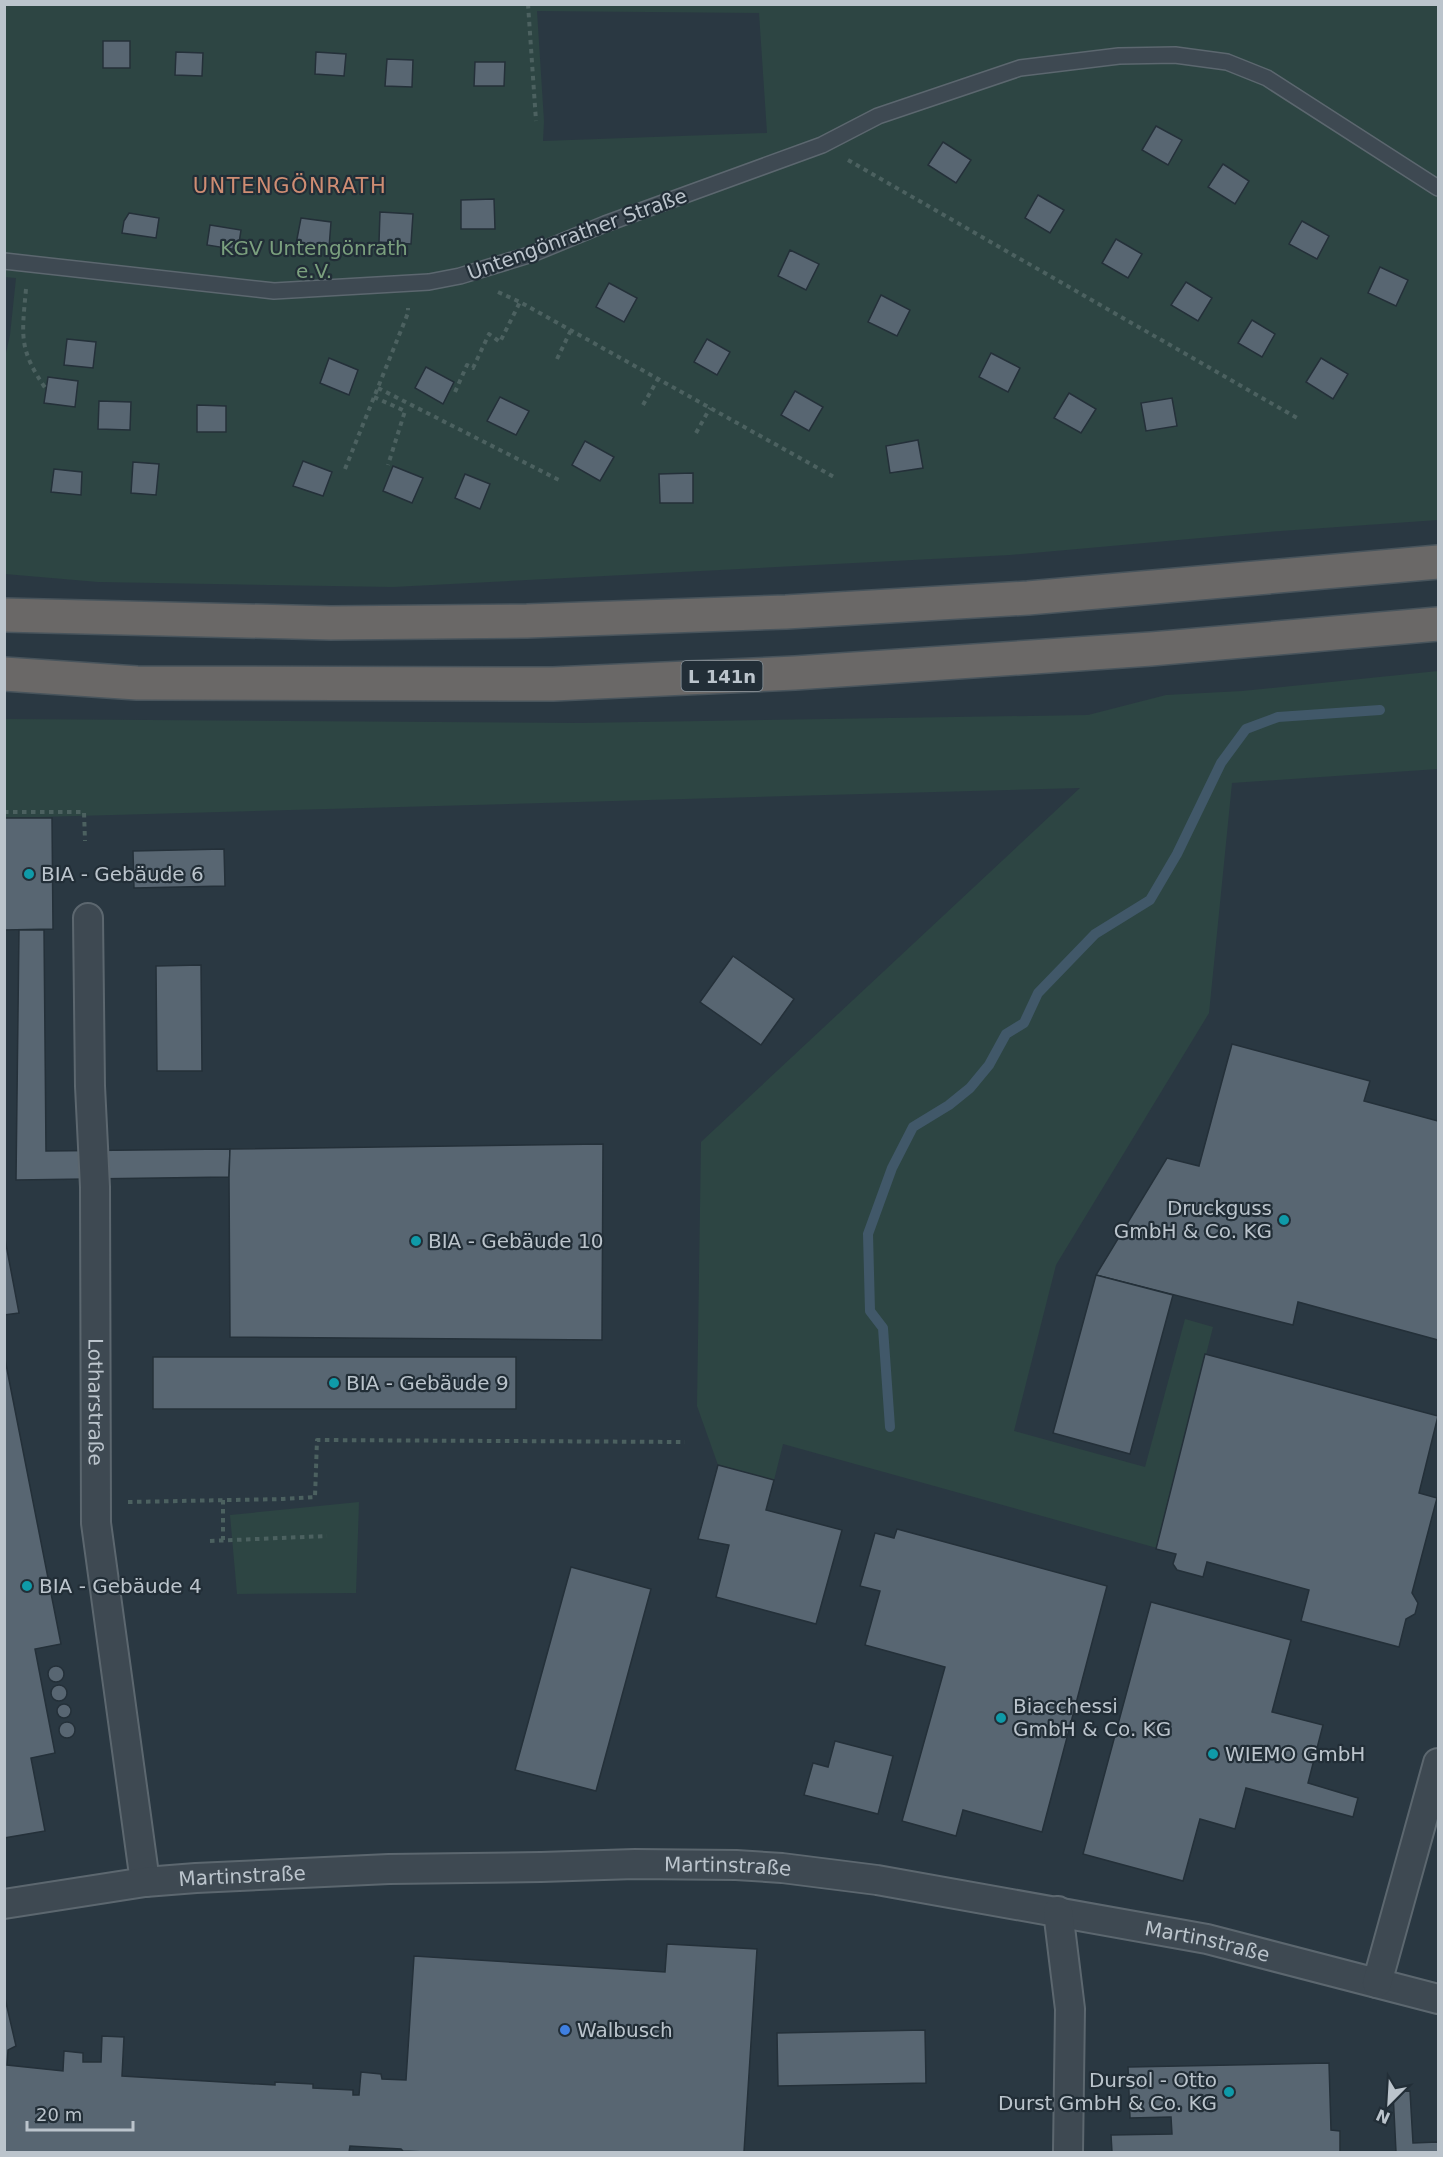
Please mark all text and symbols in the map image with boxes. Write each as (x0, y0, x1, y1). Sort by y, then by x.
district label: UNTENGÖNRATH (193, 173, 387, 198)
street label: Untengönrather Straße (464, 183, 690, 285)
park label: KGV Untengönrath e.V. (220, 236, 408, 283)
road number: L 141n (682, 661, 762, 691)
place label: BIA - Gebäude 6 (41, 862, 204, 886)
marker: BIA - Gebäude 6 (22, 867, 36, 881)
place label: Druckguss GmbH & Co. KG (1114, 1196, 1272, 1243)
marker: Druckguss GmbH & Co. KG (1277, 1213, 1291, 1227)
place label: BIA - Gebäude 10 (428, 1229, 603, 1253)
marker: BIA - Gebäude 10 (409, 1234, 423, 1248)
street label: Lotharstraße (83, 1338, 108, 1466)
place label: BIA - Gebäude 9 (346, 1371, 509, 1395)
marker: BIA - Gebäude 9 (327, 1376, 341, 1390)
place label: BIA - Gebäude 4 (39, 1574, 202, 1598)
marker: BIA - Gebäude 4 (20, 1579, 34, 1593)
place label: Biacchessi GmbH & Co. KG (1013, 1694, 1171, 1741)
marker: Biacchessi GmbH & Co. KG (994, 1711, 1008, 1725)
place label: WIEMO GmbH (1225, 1742, 1365, 1766)
marker: WIEMO GmbH (1206, 1747, 1220, 1761)
street label: Martinstraße (664, 1852, 793, 1881)
street label: Martinstraße (177, 1861, 306, 1891)
street label: Martinstraße (1143, 1916, 1272, 1967)
place label: Walbusch (577, 2018, 673, 2042)
marker: Walbusch (558, 2023, 572, 2037)
place label: Dursol - Otto Durst GmbH & Co. KG (998, 2068, 1217, 2115)
north arrow (1359, 2073, 1419, 2133)
marker: Dursol - Otto Durst GmbH & Co. KG (1222, 2085, 1236, 2099)
scale bar (27, 2094, 134, 2132)
text: 20 m (36, 2104, 82, 2125)
text: N (1373, 2105, 1393, 2128)

